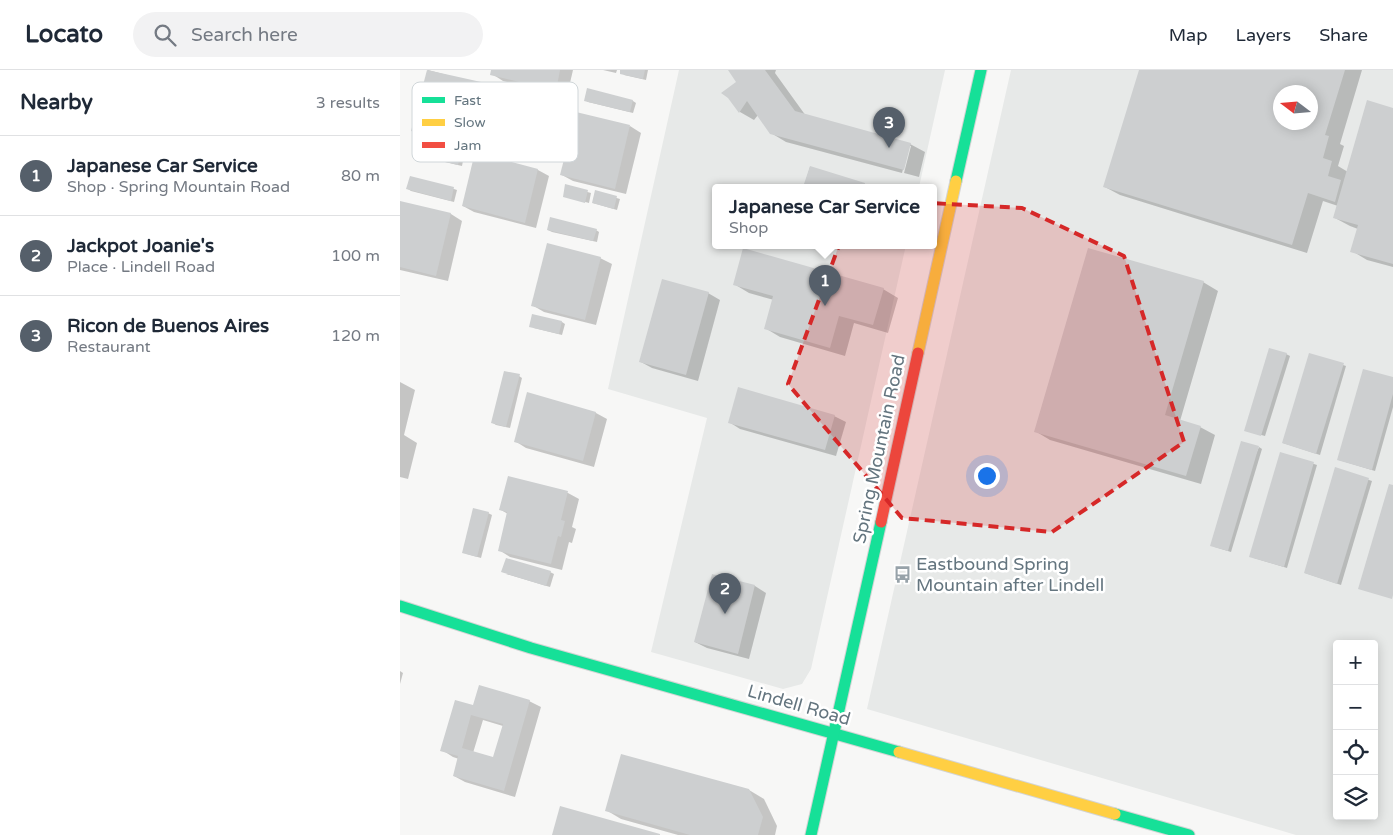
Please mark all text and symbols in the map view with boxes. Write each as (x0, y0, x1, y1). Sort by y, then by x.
search box (133, 12, 483, 57)
text: Locato (25, 20, 103, 49)
icon: search (151, 21, 179, 49)
text: Search here (191, 24, 298, 46)
text: Map (1169, 24, 1208, 46)
text: Layers (1236, 24, 1291, 46)
text: Share (1319, 24, 1368, 46)
legend (412, 82, 578, 162)
north arrow (1273, 85, 1318, 130)
text: Nearby (20, 90, 93, 115)
text: Fast (454, 92, 482, 109)
text: 3 results (316, 93, 380, 113)
pin: 3 (873, 107, 905, 148)
text: Slow (454, 114, 486, 131)
text: Jam (454, 137, 481, 154)
text: Japanese Car Service (67, 155, 258, 177)
text: 1 (31, 166, 41, 186)
text: 80 m (341, 166, 380, 186)
text: Shop · Spring Mountain Road (67, 177, 290, 197)
popup (712, 184, 937, 249)
text: Japanese Car Service (729, 196, 920, 218)
text: Shop (729, 218, 768, 238)
text: Jackpot Joanie's (67, 235, 214, 257)
text: 2 (31, 246, 41, 266)
text: 100 m (331, 246, 380, 266)
text: Place · Lindell Road (67, 257, 215, 277)
pin: 1 (809, 265, 841, 306)
text: Ricon de Buenos Aires (67, 315, 269, 337)
text: 3 (31, 326, 41, 346)
text: 120 m (331, 326, 380, 346)
text: Restaurant (67, 337, 151, 357)
street label: Spring Mountain Road (848, 352, 910, 546)
your location (974, 463, 1000, 489)
place label: Eastbound Spring Mountain after Lindell (916, 553, 1104, 596)
bus stop icon: Eastbound Spring Mountain after Lindell (892, 564, 912, 584)
pin: 2 (709, 573, 741, 614)
map controls (1333, 640, 1378, 820)
button: + (1333, 640, 1378, 685)
street label: Lindell Road (745, 680, 853, 730)
button: − (1333, 685, 1378, 730)
button: locate (1333, 730, 1378, 775)
button: layers (1333, 775, 1378, 820)

